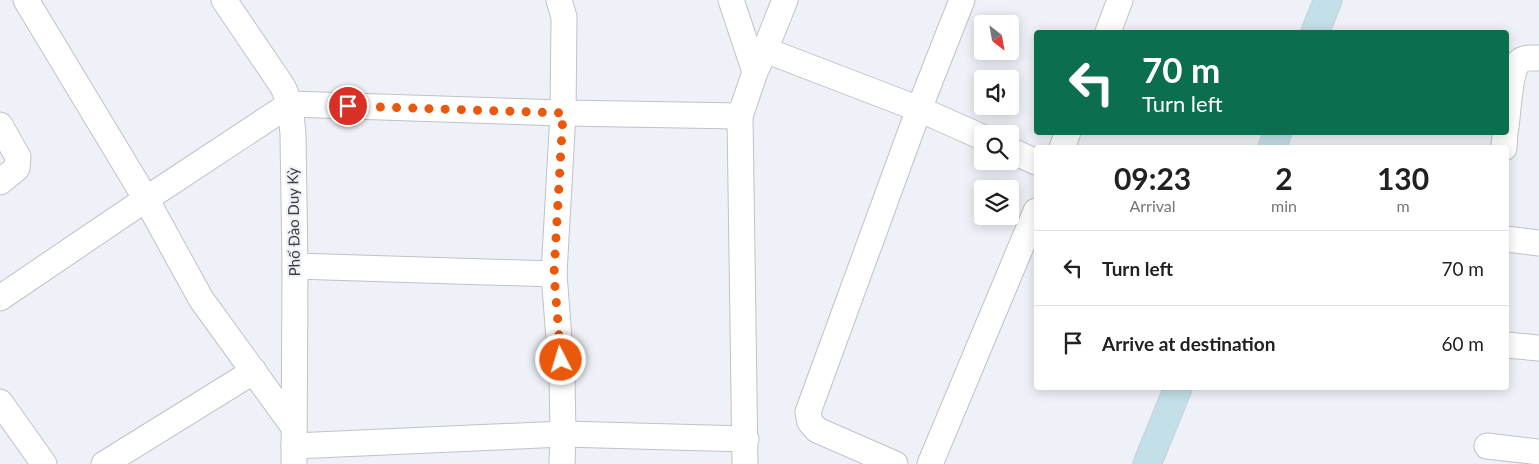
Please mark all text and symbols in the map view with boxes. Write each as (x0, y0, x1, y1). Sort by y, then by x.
north arrow (974, 15, 1019, 60)
map controls (974, 15, 1019, 225)
text: 70 m (1142, 48, 1220, 90)
icon: left (1059, 50, 1124, 115)
button: sound (974, 70, 1019, 115)
pin (327, 85, 369, 127)
text: Turn left (1142, 90, 1223, 117)
icon: arrive (334, 92, 362, 120)
button: search (974, 125, 1019, 170)
text: 09:23 (1114, 160, 1191, 196)
text: 2 (1275, 160, 1293, 196)
text: 130 (1377, 160, 1429, 196)
street label: Phố Đào Duy Kỳ (283, 167, 303, 276)
button: layers (974, 180, 1019, 225)
text: Arrival (1129, 196, 1176, 215)
text: min (1271, 196, 1297, 215)
text: m (1396, 196, 1410, 215)
icon: left (1059, 254, 1087, 282)
text: Turn left (1102, 257, 1173, 280)
text: 70 m (1441, 257, 1484, 280)
icon: arrive (1059, 329, 1087, 357)
text: Arrive at destination (1102, 332, 1275, 355)
text: 60 m (1441, 332, 1484, 355)
position arrow (534, 333, 586, 385)

